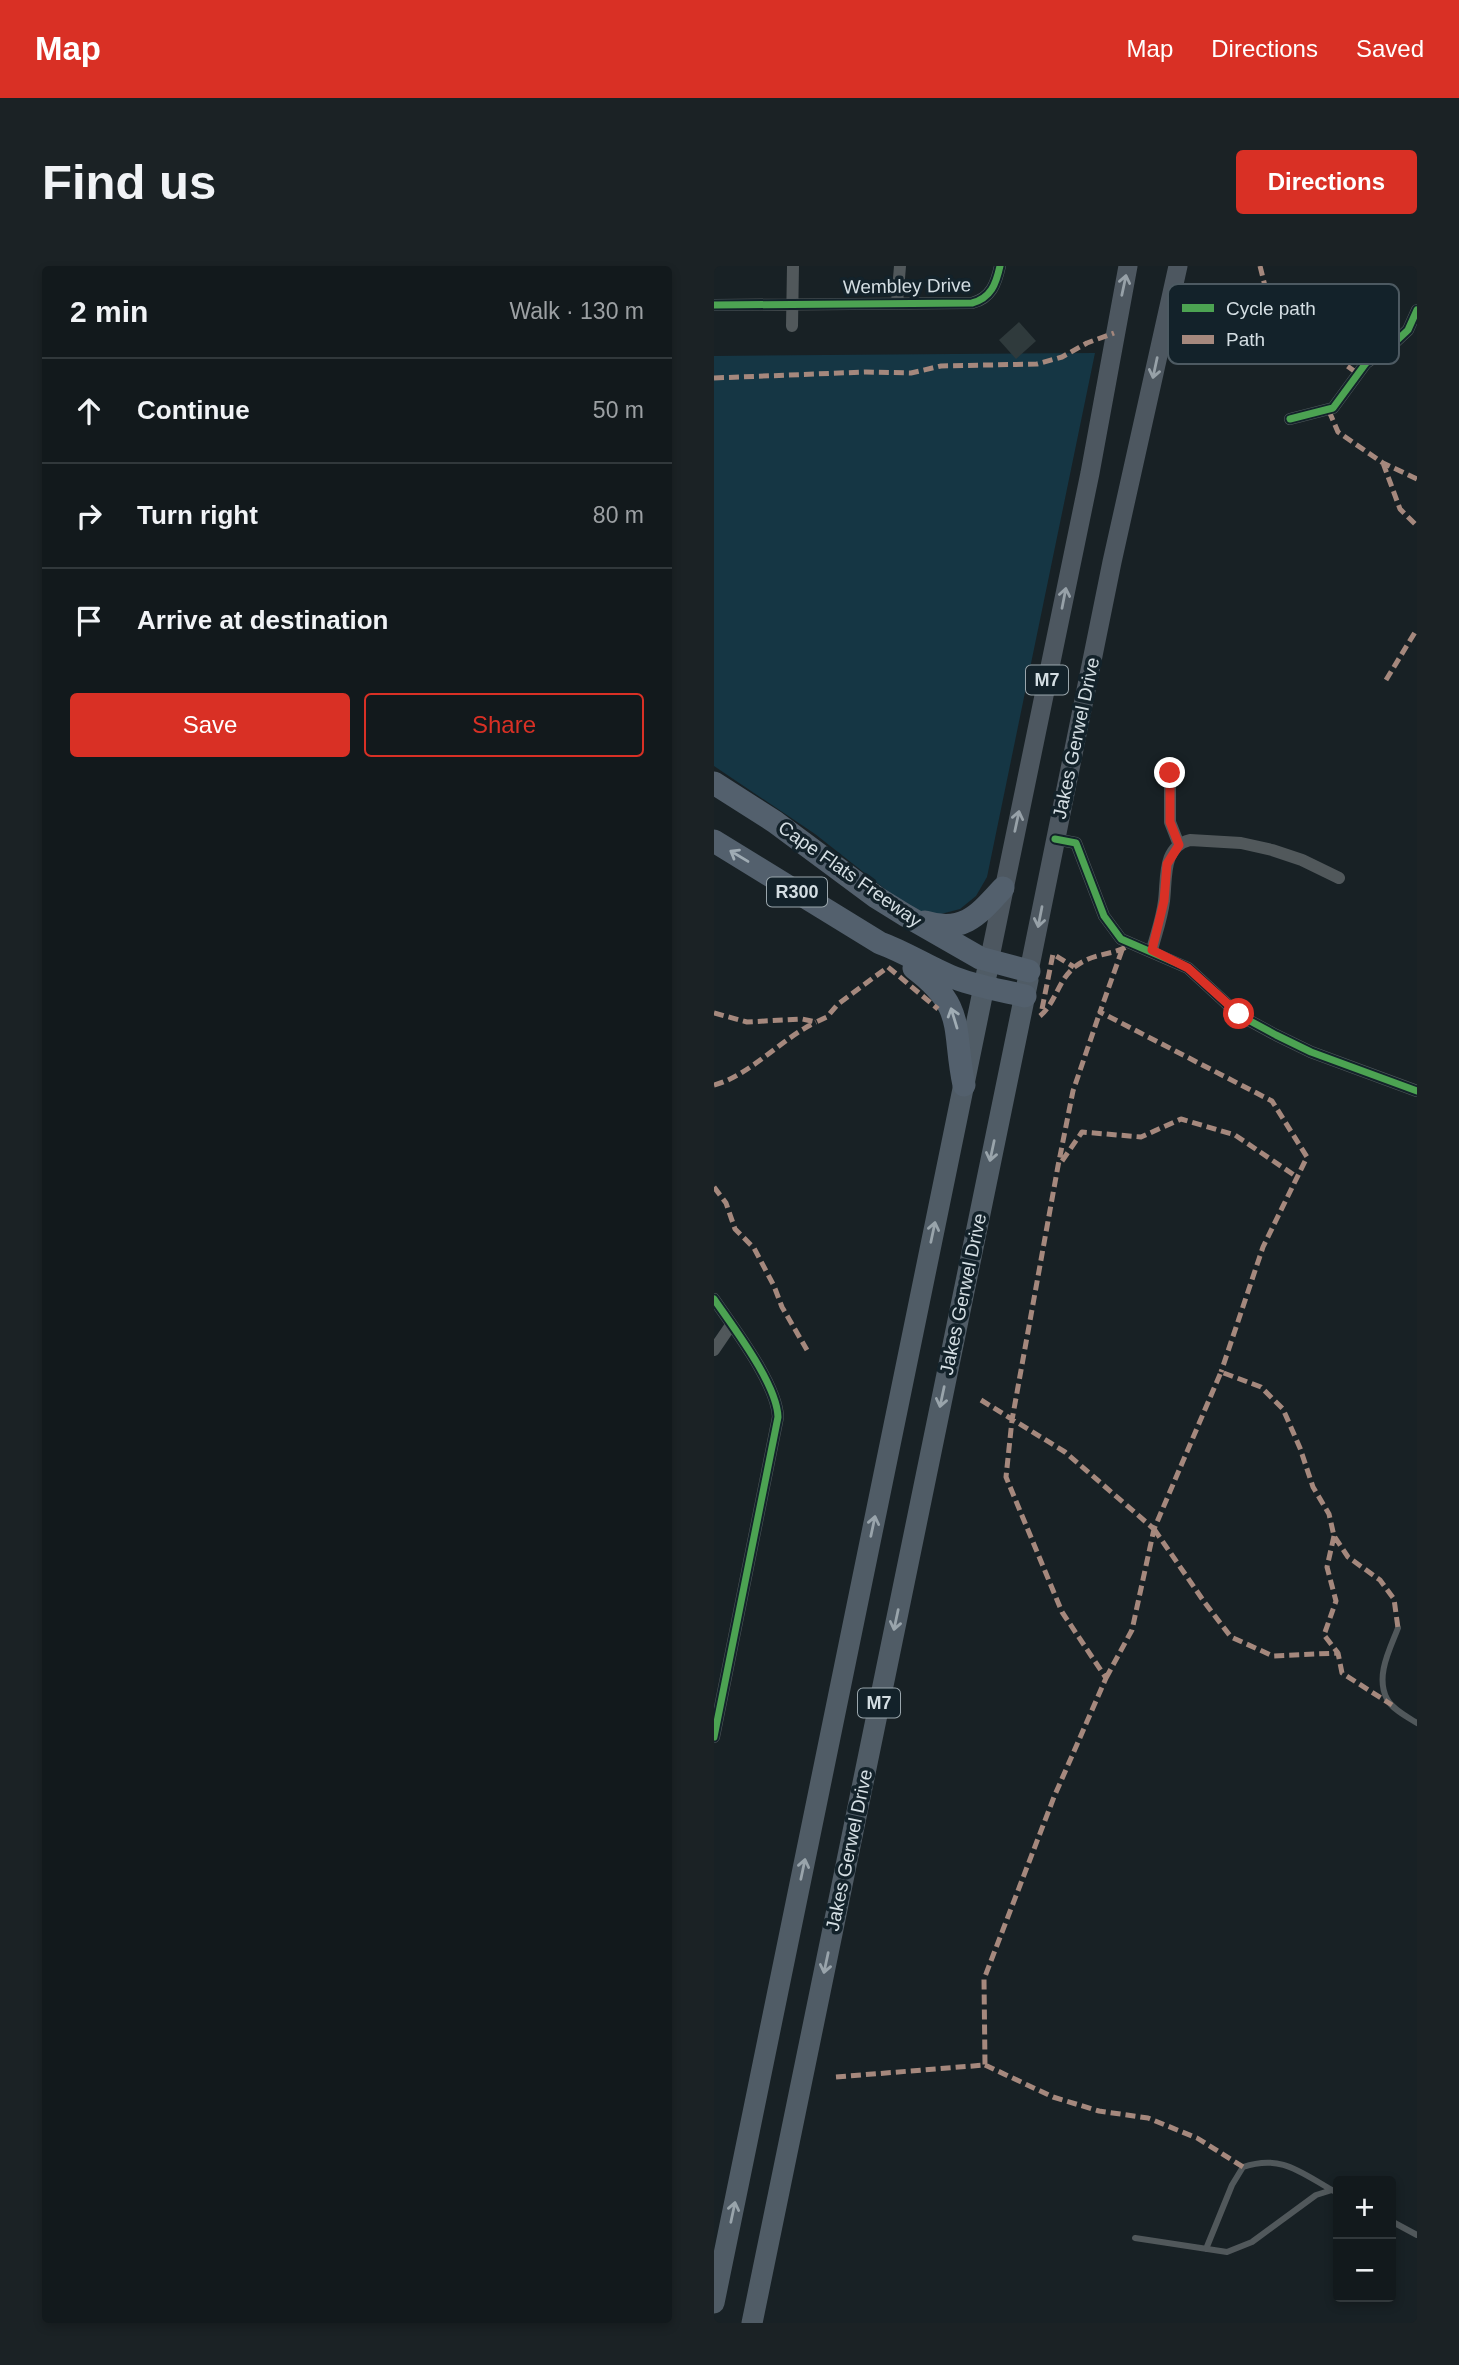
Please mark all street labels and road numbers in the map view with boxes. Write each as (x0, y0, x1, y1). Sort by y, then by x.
street label: Wembley Drive (843, 274, 971, 298)
street label: Jakes Gerwel Drive (1049, 655, 1103, 821)
road number: M7 (1026, 666, 1068, 694)
street label: Cape Flats Freeway (774, 817, 926, 932)
road number: R300 (767, 878, 827, 906)
street label: Jakes Gerwel Drive (936, 1211, 990, 1377)
road number: M7 (858, 1688, 900, 1718)
street label: Jakes Gerwel Drive (822, 1767, 876, 1933)

